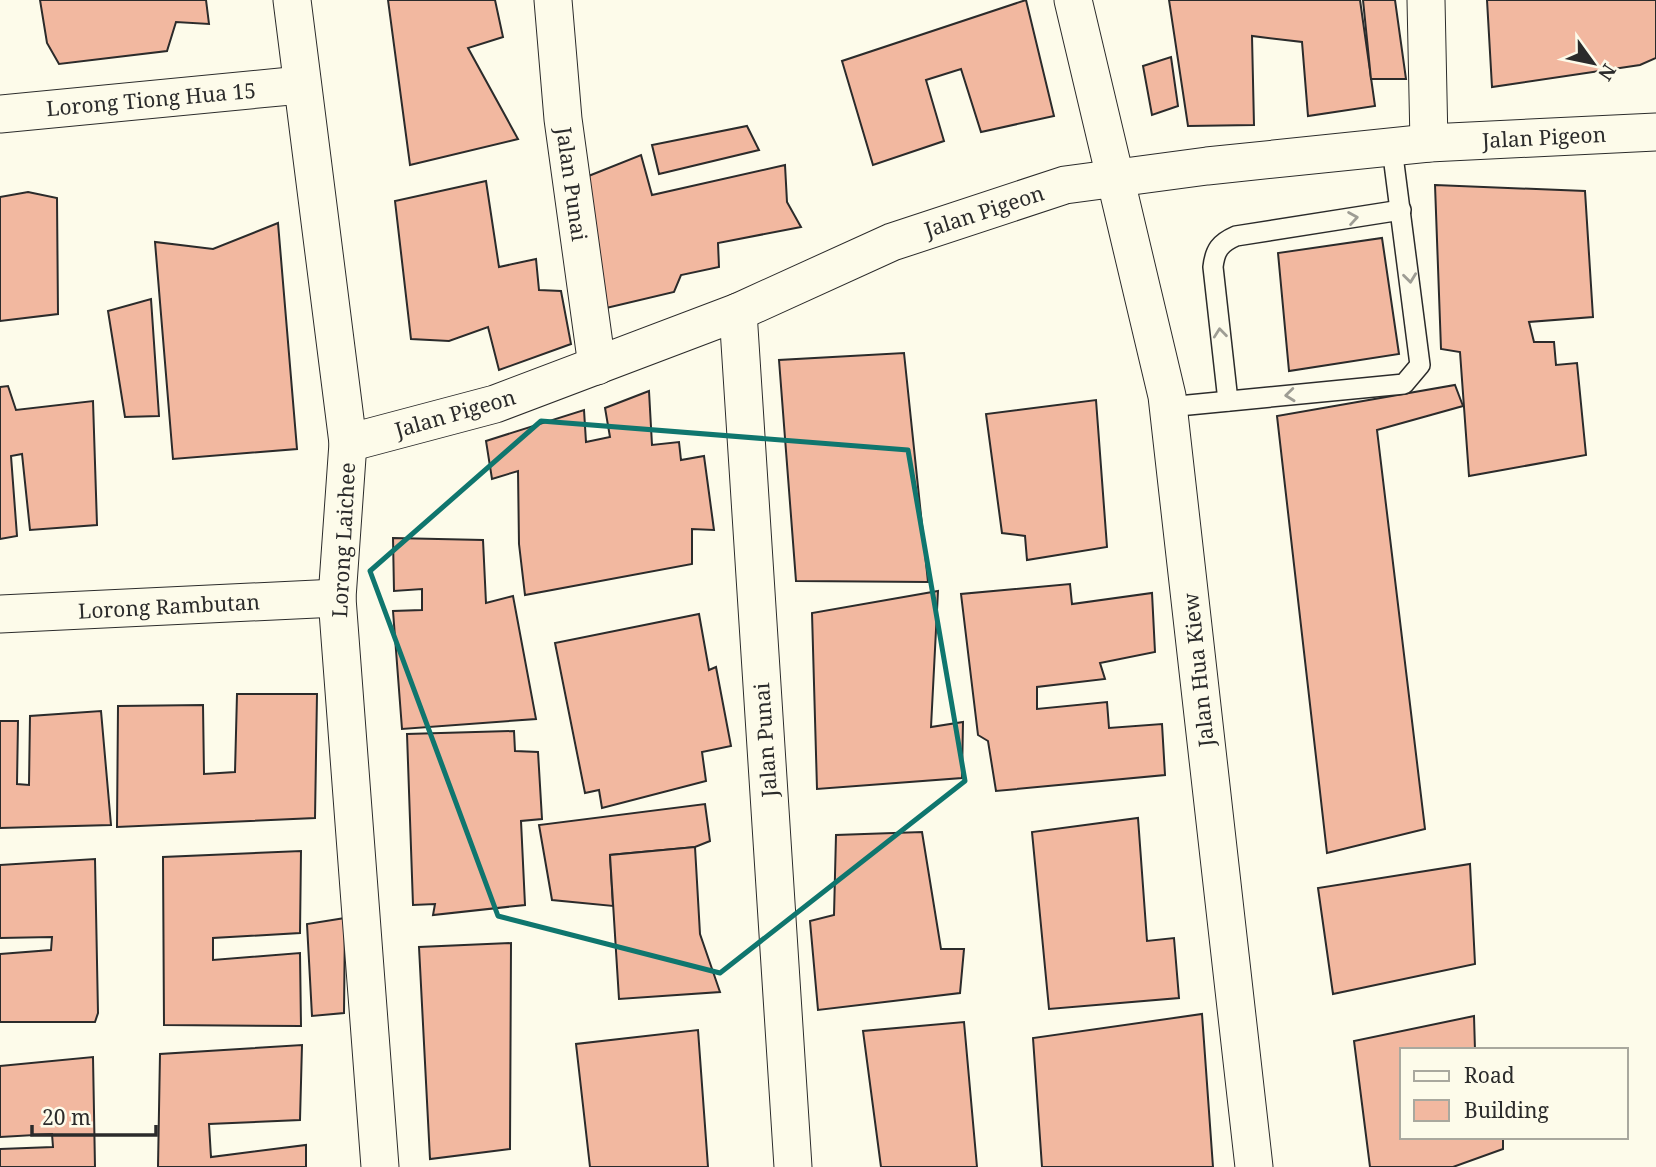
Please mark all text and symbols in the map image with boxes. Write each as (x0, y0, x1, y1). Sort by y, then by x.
north arrow (1558, 28, 1628, 98)
text: N (1592, 59, 1622, 86)
street label: Lorong Tiong Hua 15 (45, 76, 257, 122)
street label: Jalan Pigeon (1480, 120, 1607, 154)
street label: Jalan Punai (550, 124, 594, 243)
street label: Jalan Pigeon (920, 178, 1047, 244)
one-way arrow (1347, 211, 1359, 226)
one-way arrow (1402, 272, 1417, 284)
one-way arrow (1213, 327, 1228, 338)
street label: Jalan Pigeon (390, 382, 519, 444)
one-way arrow (1284, 387, 1295, 402)
street label: Lorong Laichee (325, 462, 361, 618)
street label: Lorong Rambutan (77, 587, 261, 625)
street label: Jalan Hua Kiew (1176, 591, 1220, 749)
street label: Jalan Punai (747, 682, 783, 799)
legend (1400, 1048, 1628, 1139)
text: Road (1464, 1061, 1515, 1089)
scale bar (32, 1094, 156, 1138)
text: Building (1464, 1096, 1549, 1124)
text: 20 m (42, 1103, 91, 1131)

